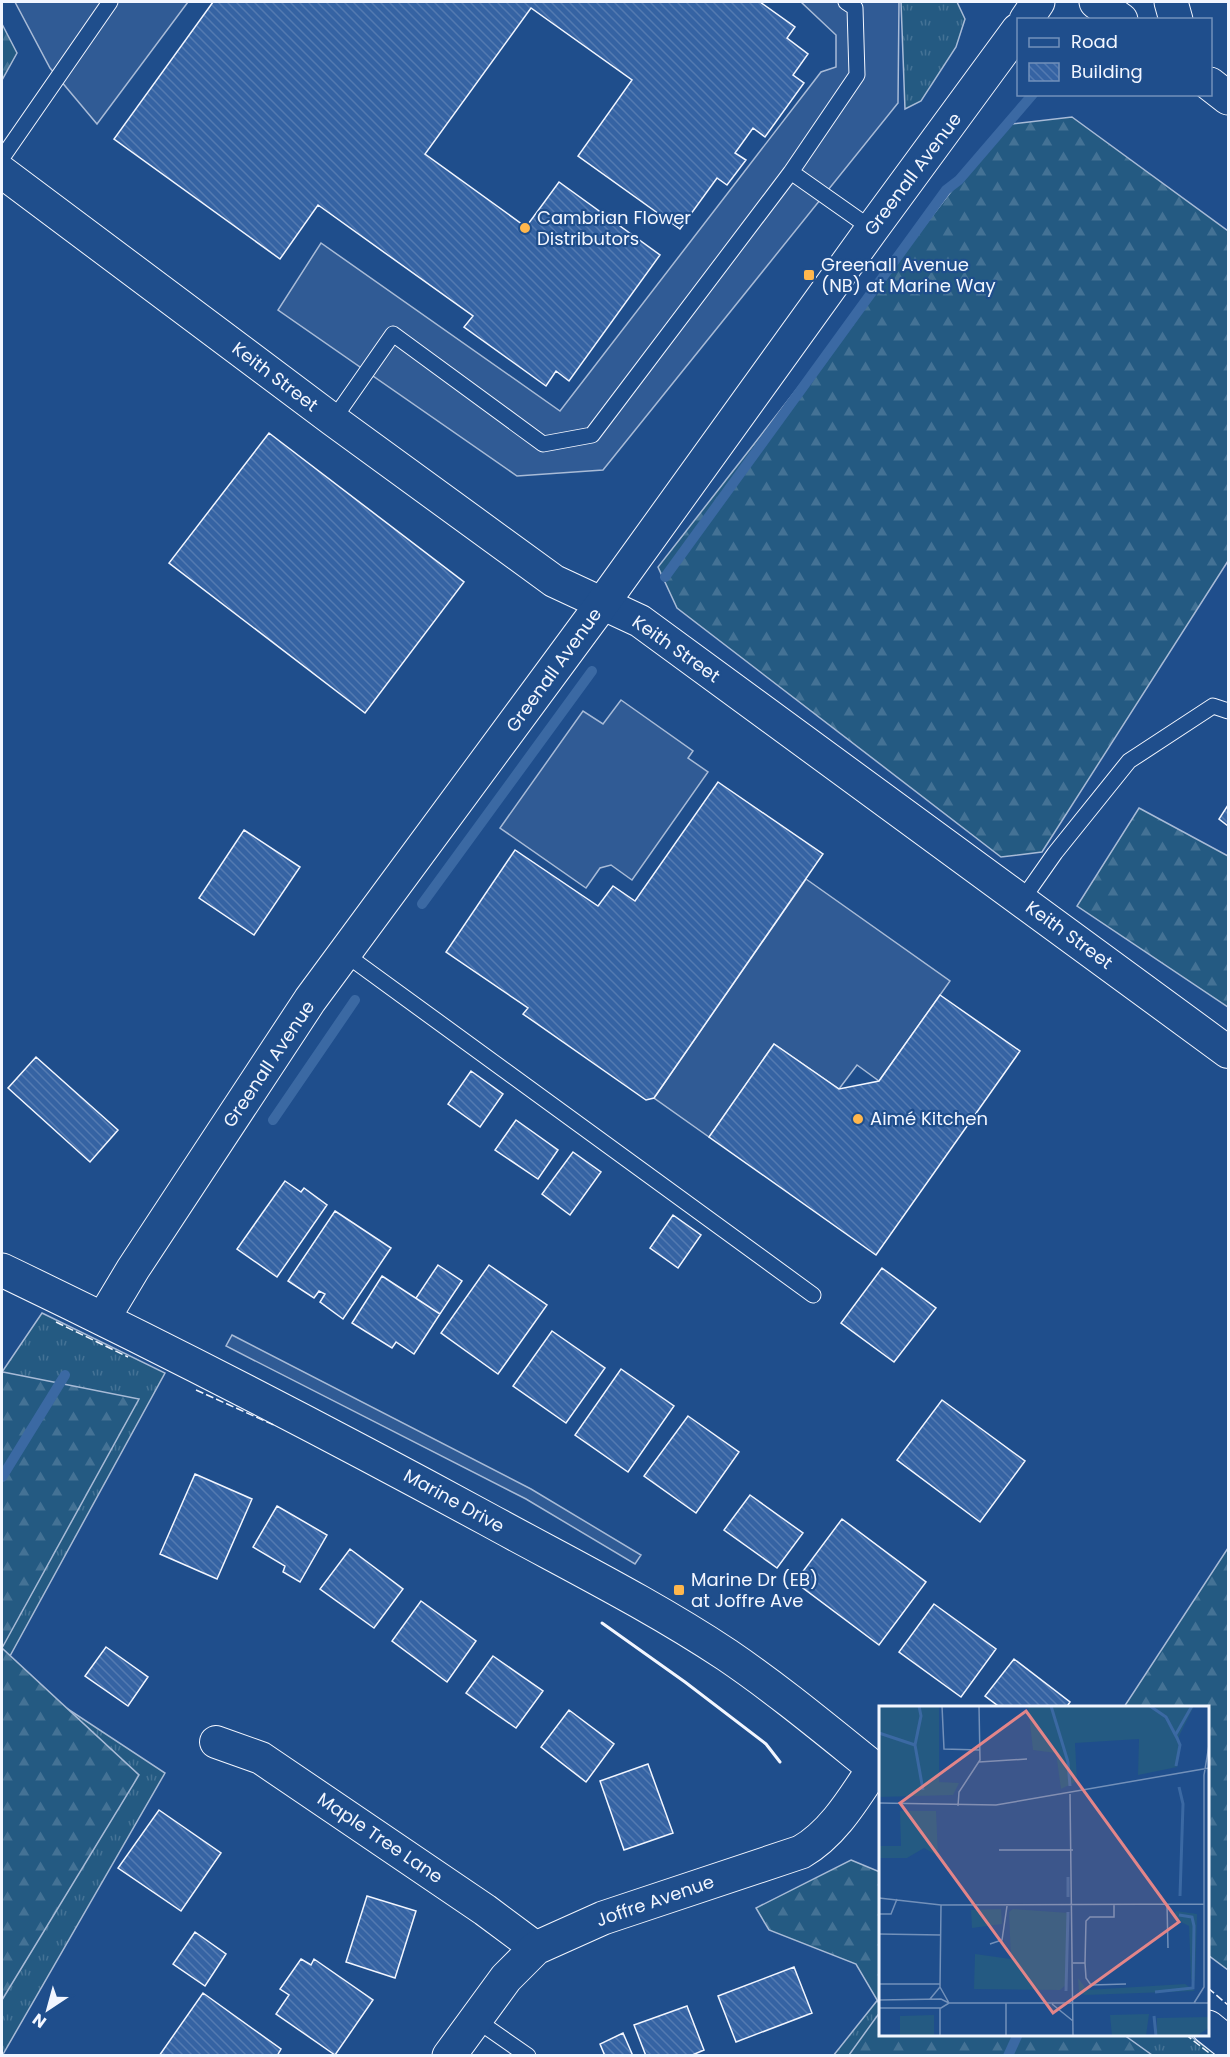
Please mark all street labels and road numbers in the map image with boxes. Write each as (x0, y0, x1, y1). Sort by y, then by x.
street label: Greenall Avenue (858, 107, 967, 240)
street label: Keith Street (227, 336, 324, 417)
street label: Greenall Avenue (500, 602, 607, 737)
street label: Keith Street (627, 609, 725, 688)
street label: Keith Street (1021, 895, 1118, 975)
street label: Greenall Avenue (217, 995, 320, 1132)
street label: Marine Drive (399, 1463, 509, 1539)
street label: Maple Tree Lane (313, 1786, 448, 1889)
street label: Joffre Avenue (593, 1869, 717, 1932)

